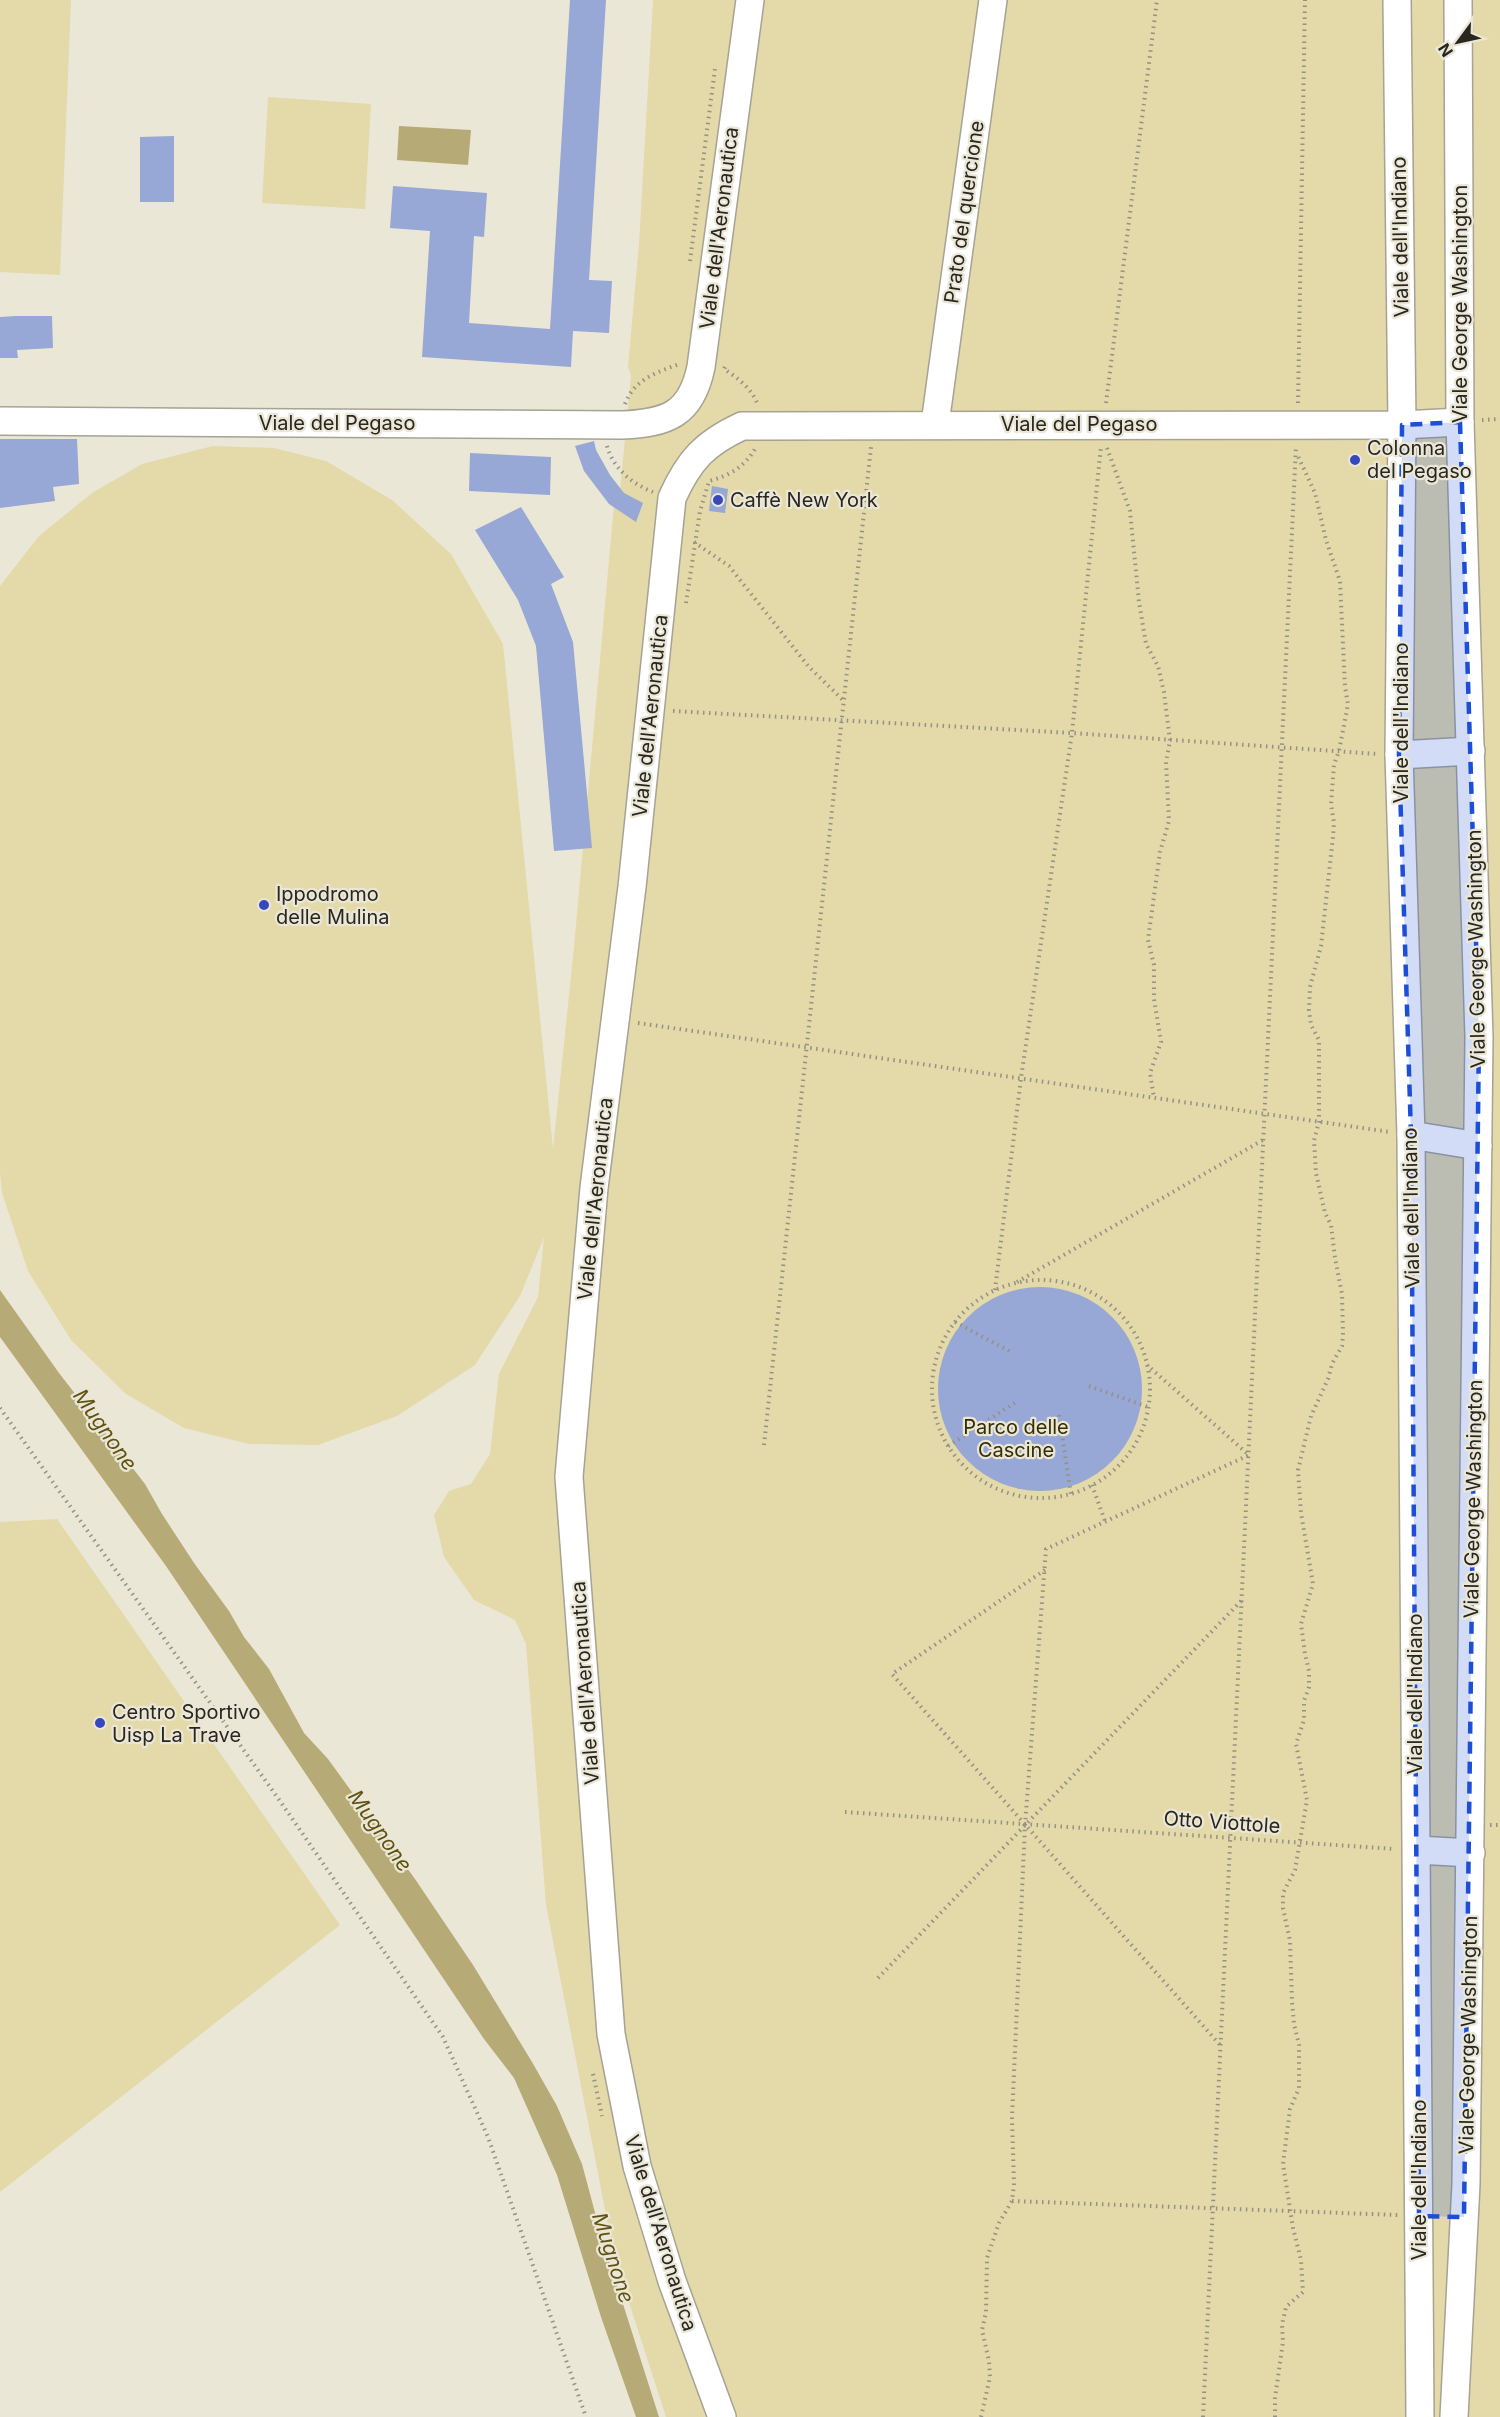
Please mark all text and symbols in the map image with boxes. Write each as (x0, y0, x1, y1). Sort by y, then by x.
north arrow (1428, 12, 1488, 72)
text: N (1434, 40, 1457, 61)
street label: Prato del quercione (939, 119, 989, 305)
street label: Viale dell'Aeronautica (695, 125, 743, 331)
street label: Viale dell'Indiano (1387, 156, 1413, 318)
street label: Viale George Washington (1448, 185, 1472, 423)
street label: Viale del Pegaso (259, 411, 415, 435)
street label: Viale del Pegaso (1001, 412, 1157, 436)
place label: Colonna del Pegaso (1367, 436, 1472, 483)
marker: Colonna del Pegaso (1348, 453, 1362, 467)
place label: Caffè New York (730, 488, 878, 512)
marker: Caffè New York (711, 493, 725, 507)
street label: Viale dell'Aeronautica (627, 613, 673, 819)
street label: Viale dell'Indiano (1389, 643, 1413, 803)
street label: Viale George Washington (1462, 829, 1490, 1069)
place label: Ippodromo delle Mulina (276, 882, 390, 929)
marker: Ippodromo delle Mulina (257, 898, 271, 912)
street label: Viale dell'Aeronautica (572, 1096, 618, 1302)
street label: Viale dell'Indiano (1398, 1127, 1424, 1289)
street label: Viale George Washington (1459, 1379, 1487, 1619)
water label: Mugnone (68, 1384, 143, 1475)
park label: Parco delle Cascine (963, 1415, 1069, 1462)
street label: Viale dell'Aeronautica (566, 1581, 604, 1785)
street label: Viale dell'Indiano (1403, 1614, 1427, 1774)
place label: Centro Sportivo Uisp La Trave (112, 1700, 261, 1747)
marker: Centro Sportivo Uisp La Trave (93, 1716, 107, 1730)
water label: Mugnone (343, 1785, 418, 1876)
street label: Otto Viottole (1163, 1806, 1281, 1838)
street label: Viale George Washington (1454, 1915, 1482, 2155)
street label: Viale dell'Indiano (1407, 2100, 1431, 2260)
street label: Viale dell'Aeronautica (620, 2132, 702, 2334)
water label: Mugnone (587, 2209, 640, 2306)

